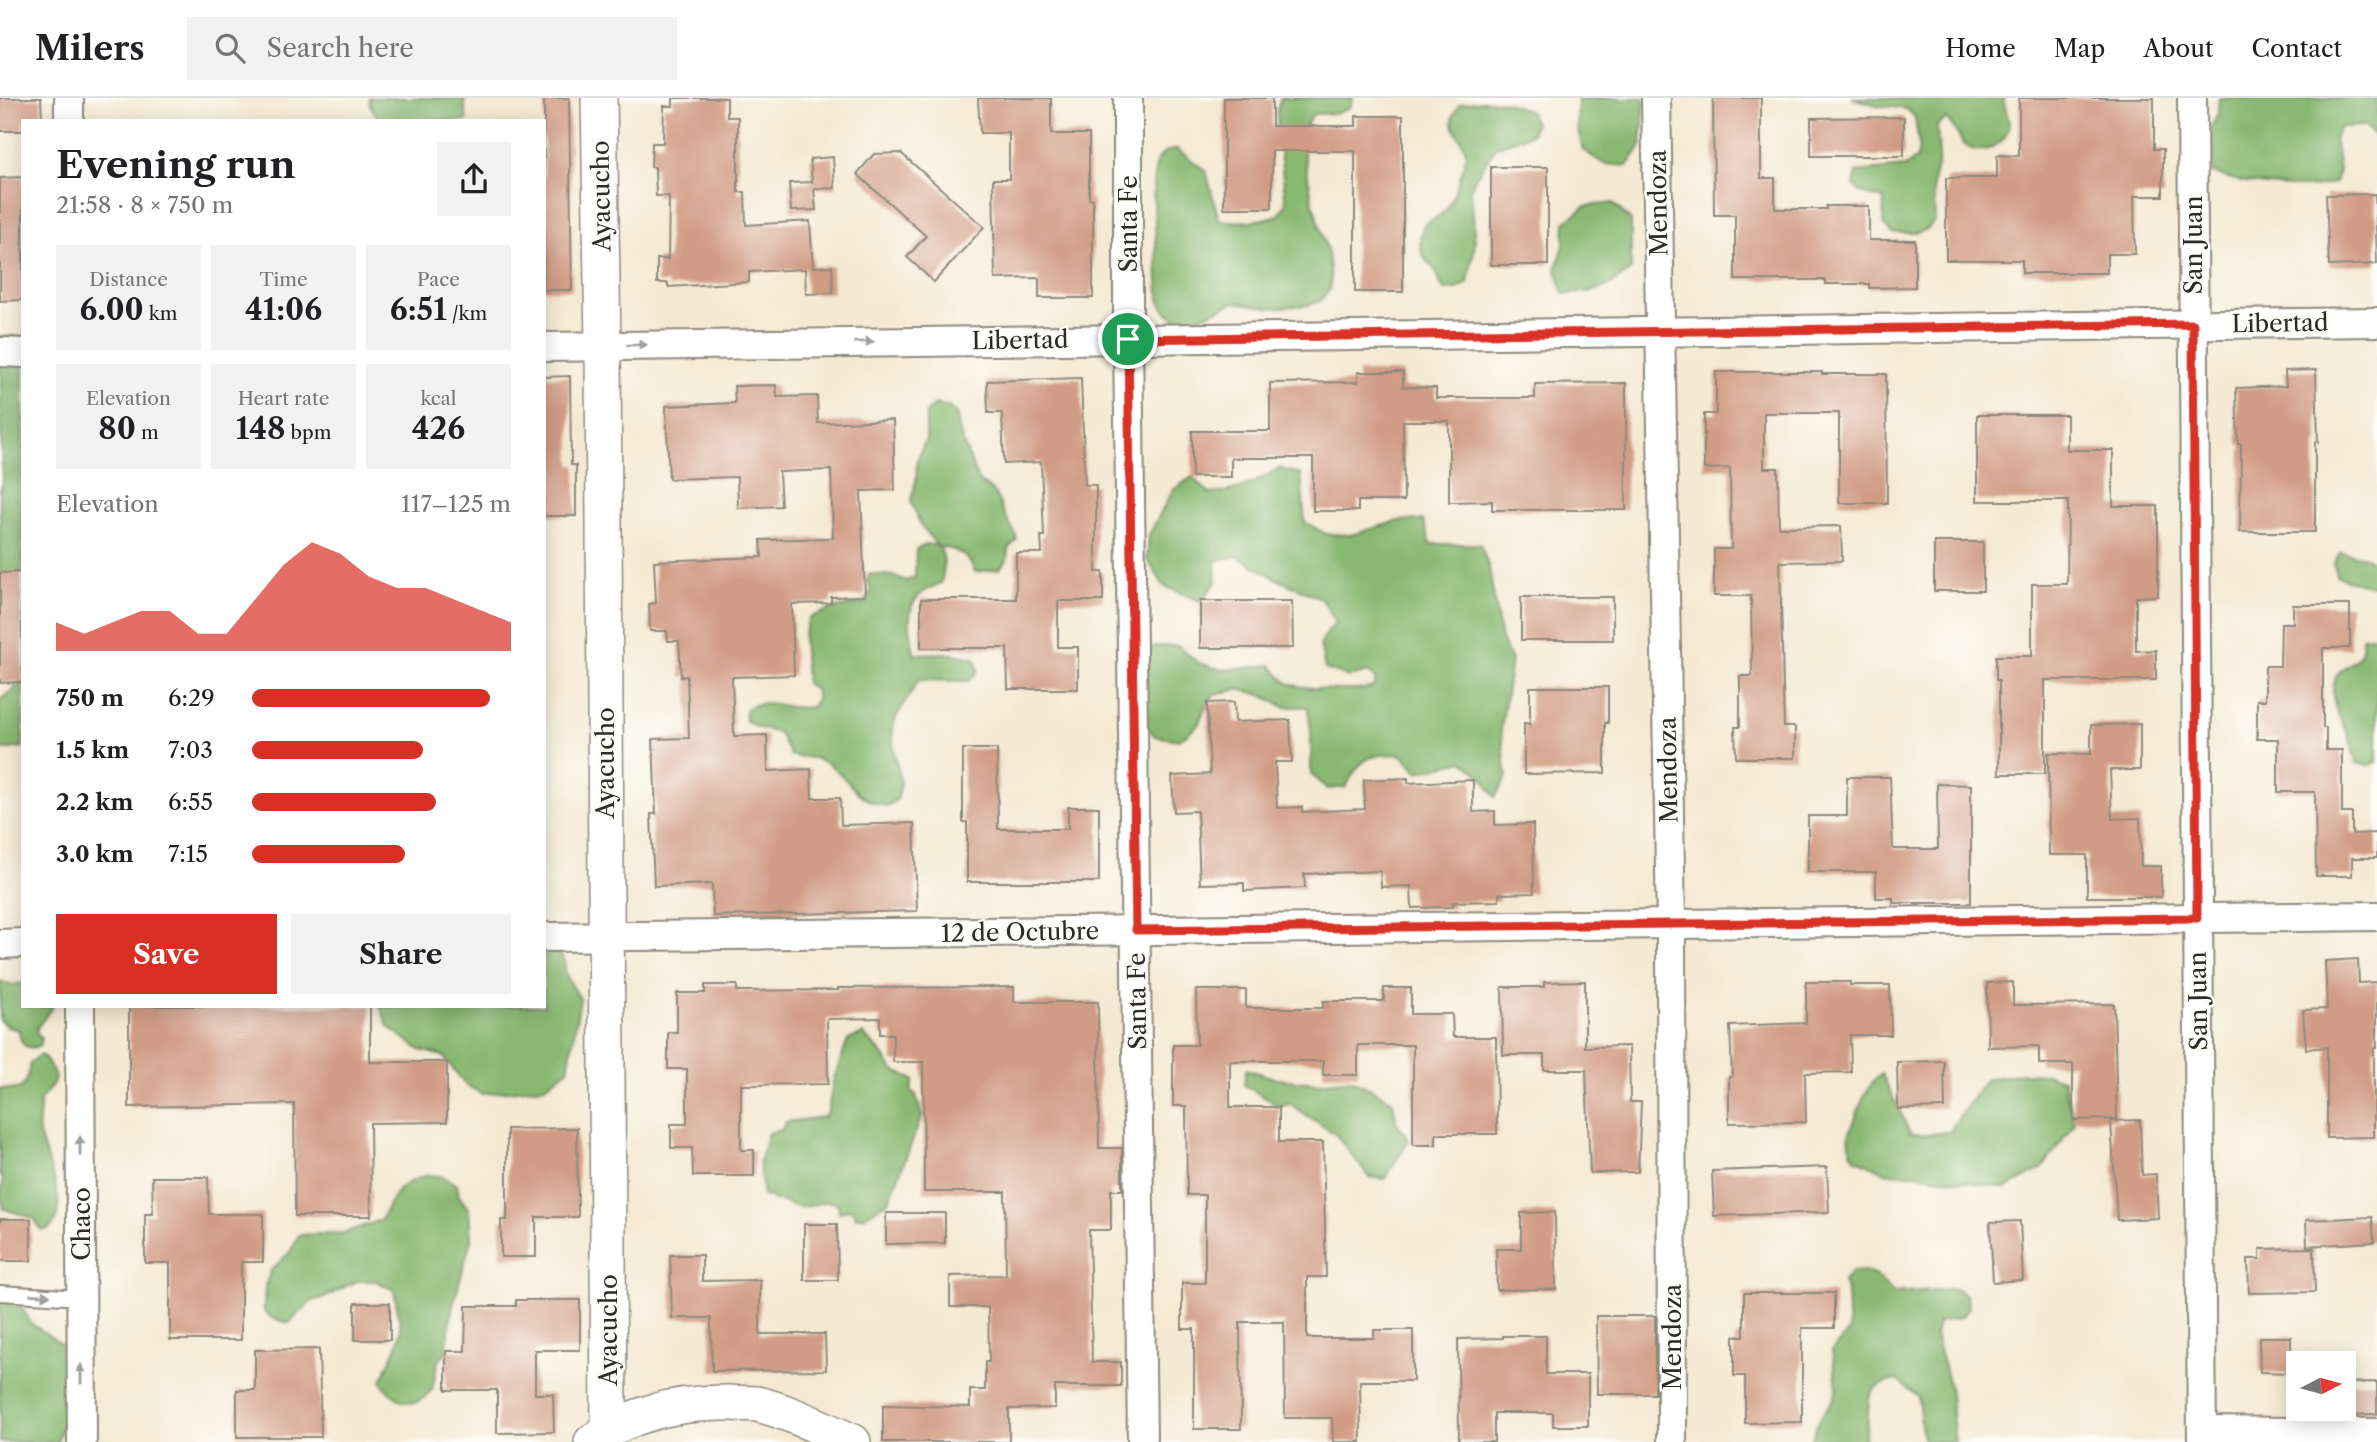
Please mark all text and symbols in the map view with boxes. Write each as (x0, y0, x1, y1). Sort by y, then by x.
search box (187, 17, 677, 80)
text: Milers (35, 28, 145, 69)
icon: search (211, 29, 249, 67)
text: Search here (267, 32, 414, 64)
text: Home (1945, 34, 2016, 63)
text: Map (2054, 34, 2105, 63)
text: About (2143, 34, 2214, 63)
text: Contact (2252, 34, 2342, 63)
street label: Ayacucho (586, 140, 616, 253)
text: Evening run (56, 141, 296, 188)
button: share (437, 142, 511, 216)
street label: Mendoza (1643, 149, 1673, 257)
street label: Santa Fe (1114, 175, 1143, 273)
text: 21:58 · 8 × 750 m (56, 191, 233, 219)
street label: San Juan (2179, 195, 2208, 295)
text: Distance (89, 268, 168, 291)
text: Time (259, 268, 308, 291)
text: Pace (417, 268, 460, 291)
text: 6.00 (80, 291, 144, 328)
text: 41:06 (245, 291, 322, 328)
text: 6:51 (390, 291, 447, 328)
text: km (144, 302, 177, 325)
text: /km (447, 302, 487, 325)
street label: Libertad (2231, 308, 2329, 338)
pin (1098, 309, 1158, 369)
icon: arrive (1109, 320, 1147, 358)
street label: Libertad (971, 325, 1069, 355)
one-way arrow (854, 336, 876, 348)
one-way arrow (626, 339, 648, 351)
text: Elevation (86, 387, 171, 410)
text: Heart rate (238, 387, 329, 410)
text: kcal (421, 387, 456, 410)
text: 80 (98, 410, 136, 447)
text: 148 (236, 410, 285, 447)
text: 426 (412, 410, 465, 447)
text: m (136, 421, 159, 444)
text: bpm (285, 421, 331, 444)
text: Elevation (56, 490, 159, 518)
text: 117–125 m (401, 490, 511, 518)
text: 750 m (56, 684, 124, 712)
text: 6:29 (168, 684, 215, 712)
street label: Ayacucho (591, 707, 620, 820)
street label: Mendoza (1653, 716, 1683, 824)
text: 1.5 km (56, 736, 129, 764)
text: 7:03 (168, 736, 213, 764)
text: 2.2 km (56, 788, 133, 816)
text: 6:55 (168, 788, 213, 816)
text: 3.0 km (56, 840, 134, 868)
text: 7:15 (168, 840, 208, 868)
button: Save (56, 914, 277, 994)
button: Share (291, 914, 511, 994)
street label: 12 de Octubre (941, 916, 1099, 948)
street label: San Juan (2183, 951, 2213, 1051)
street label: Santa Fe (1122, 952, 1152, 1050)
one-way arrow (74, 1135, 86, 1157)
street label: Chaco (67, 1187, 96, 1261)
street label: Ayacucho (594, 1274, 623, 1387)
street label: Mendoza (1658, 1283, 1687, 1390)
one-way arrow (30, 1290, 52, 1301)
north arrow (2286, 1351, 2356, 1421)
map controls (2286, 1351, 2356, 1421)
one-way arrow (75, 1363, 87, 1385)

